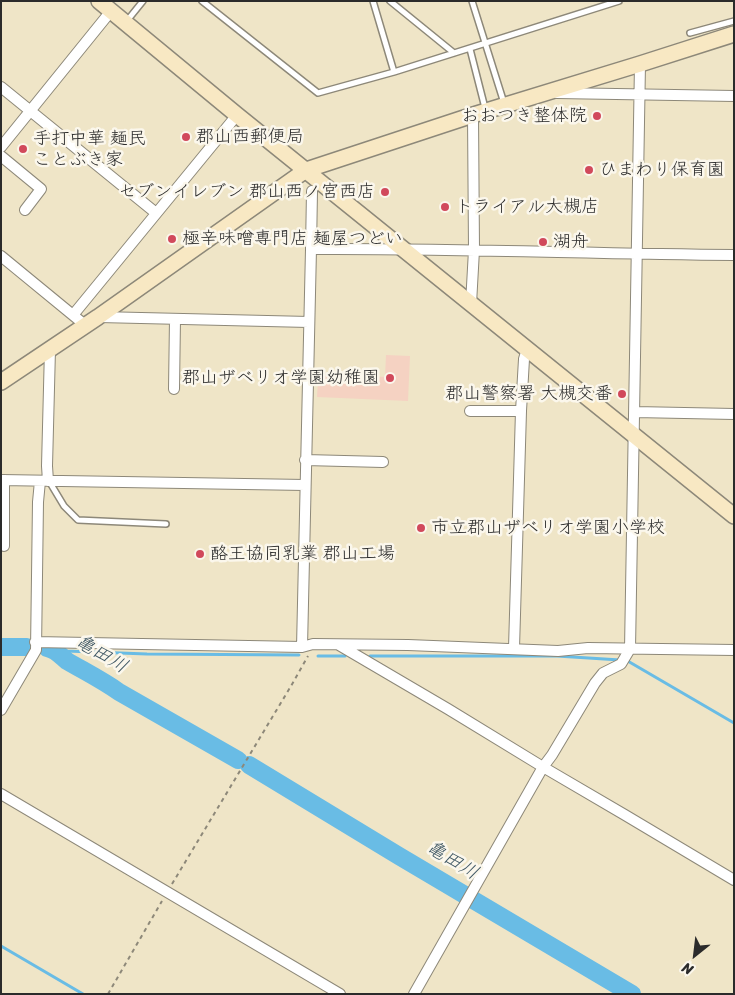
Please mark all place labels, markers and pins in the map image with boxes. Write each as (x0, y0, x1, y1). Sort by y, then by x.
place label: おおつき整体院 (461, 105, 587, 127)
marker: おおつき整体院 (591, 110, 603, 122)
place label: 郡山西郵便局 (196, 126, 304, 148)
place label: 手打中華 麺民 ことぶき家 (33, 128, 146, 170)
marker: 郡山西郵便局 (180, 131, 192, 143)
marker: 手打中華 麺民 ことぶき家 (17, 143, 29, 155)
place label: ひまわり保育園 (599, 159, 725, 181)
marker: ひまわり保育園 (583, 164, 595, 176)
place label: セブンイレブン 郡山西ノ宮西店 (118, 181, 375, 203)
marker: セブンイレブン 郡山西ノ宮西店 (379, 186, 391, 198)
place label: トライアル大槻店 (455, 196, 599, 218)
marker: トライアル大槻店 (439, 201, 451, 213)
place label: 極辛味噌専門店 麺屋つどい (182, 228, 403, 250)
place label: 湖舟 (553, 231, 589, 253)
marker: 極辛味噌専門店 麺屋つどい (166, 233, 178, 245)
marker: 湖舟 (537, 236, 549, 248)
place label: 郡山ザベリオ学園幼稚園 (182, 367, 380, 389)
marker: 郡山ザベリオ学園幼稚園 (384, 372, 396, 384)
place label: 郡山警察署 大槻交番 (445, 383, 612, 405)
marker: 郡山警察署 大槻交番 (616, 388, 628, 400)
place label: 市立郡山ザベリオ学園小学校 (431, 517, 665, 539)
marker: 市立郡山ザベリオ学園小学校 (415, 522, 427, 534)
place label: 酪王協同乳業 郡山工場 (210, 543, 395, 565)
marker: 酪王協同乳業 郡山工場 (194, 548, 206, 560)

